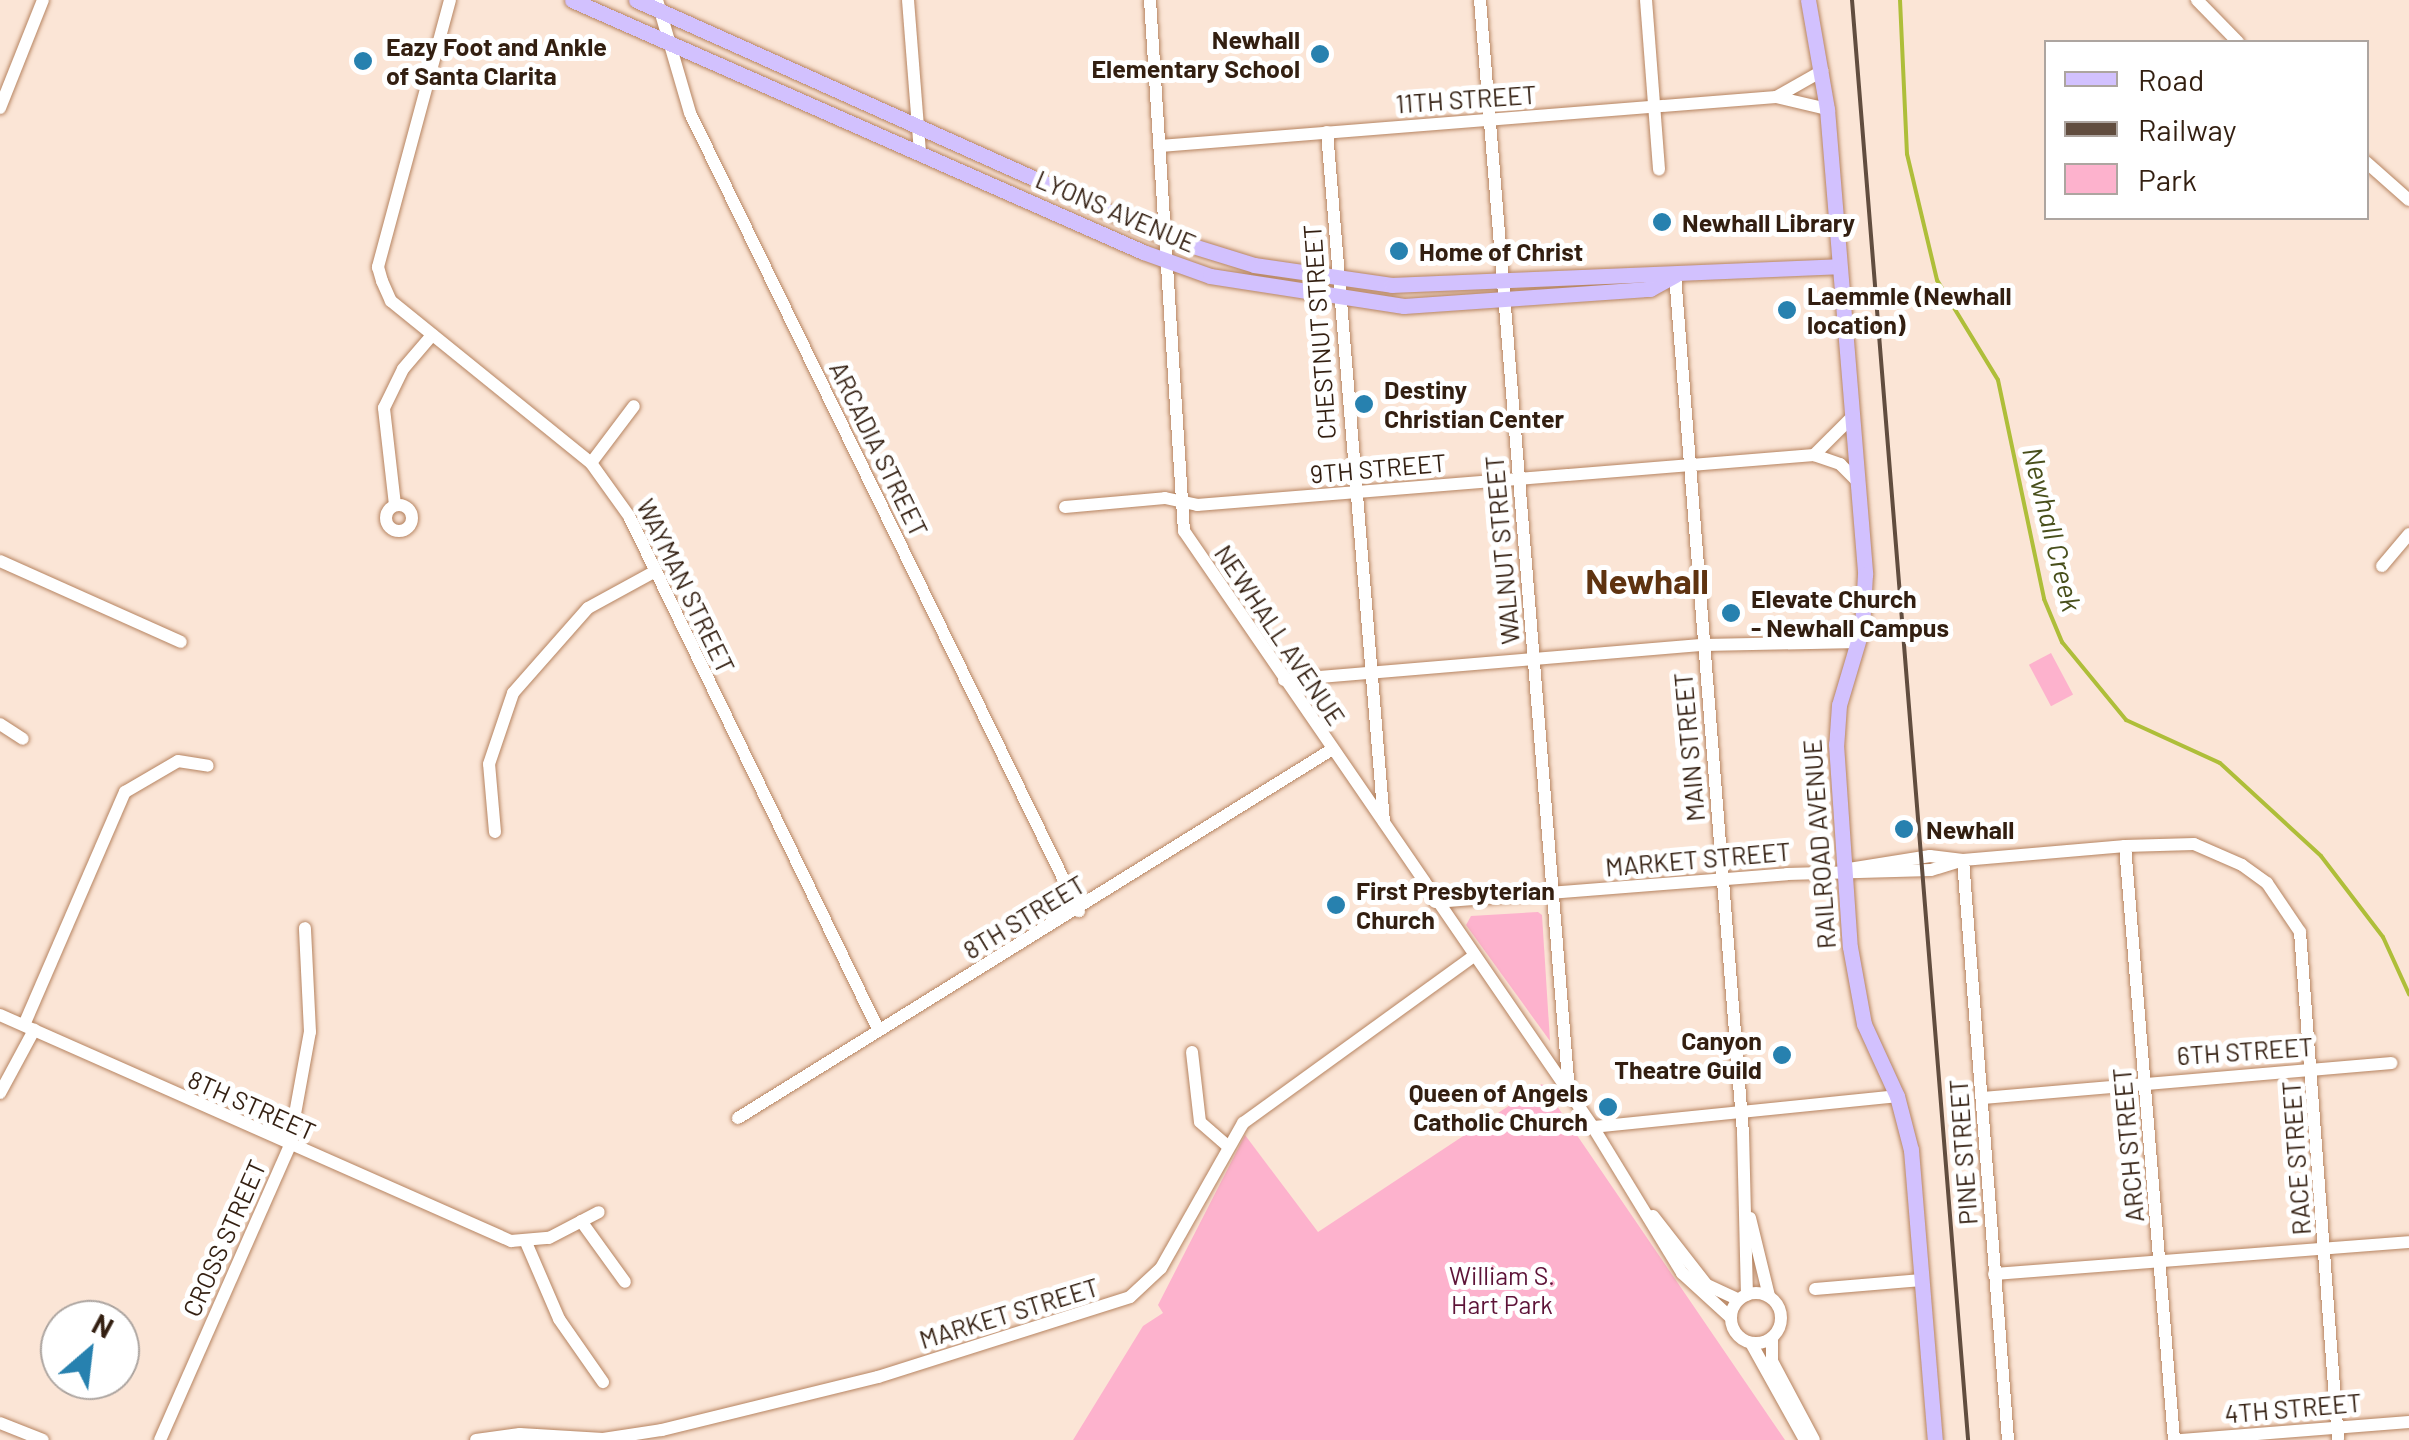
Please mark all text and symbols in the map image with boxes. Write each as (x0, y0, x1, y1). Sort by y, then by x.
place label: Newhall Elementary School (1092, 25, 1300, 84)
place label: Eazy Foot and Ankle of Santa Clarita (386, 32, 607, 91)
legend (2044, 40, 2369, 220)
marker: Newhall Elementary School (1309, 43, 1331, 65)
marker: Eazy Foot and Ankle of Santa Clarita (350, 48, 376, 74)
text: Road (2138, 61, 2204, 97)
street label: 11TH STREET (1395, 79, 1537, 119)
text: Railway (2138, 111, 2237, 147)
text: Park (2138, 161, 2197, 197)
street label: LYONS AVENUE (1031, 164, 1201, 258)
place label: Newhall Library (1682, 207, 1855, 237)
marker: Newhall Library (1651, 211, 1673, 233)
street label: CHESTNUT STREET (1297, 224, 1341, 440)
place label: Home of Christ (1419, 236, 1583, 266)
marker: Home of Christ (1388, 240, 1410, 262)
place label: Laemmle (Newhall location) (1807, 281, 2012, 340)
marker: Laemmle (Newhall location) (1776, 299, 1798, 321)
street label: ARCADIA STREET (824, 357, 934, 541)
place label: Destiny Christian Center (1384, 375, 1564, 434)
marker: Destiny Christian Center (1353, 393, 1375, 415)
water label: Newhall Creek (2016, 443, 2090, 615)
street label: 9TH STREET (1309, 447, 1447, 489)
street label: WALNUT STREET (1479, 454, 1525, 646)
street label: WAYMAN STREET (631, 494, 741, 678)
street label: NEWHALL AVENUE (1209, 539, 1351, 731)
district label: Newhall (1585, 559, 1709, 601)
place label: Elevate Church - Newhall Campus (1751, 584, 1949, 643)
marker: Elevate Church - Newhall Campus (1720, 602, 1742, 624)
street label: MAIN STREET (1668, 671, 1710, 823)
street label: RAILROAD AVENUE (1797, 738, 1841, 950)
place label: Newhall (1926, 814, 2014, 844)
marker: Newhall (1891, 816, 1917, 842)
street label: MARKET STREET (1604, 836, 1792, 882)
street label: 8TH STREET (958, 869, 1090, 965)
place label: First Presbyterian Church (1356, 876, 1555, 935)
marker: First Presbyterian Church (1325, 894, 1347, 916)
place label: Canyon Theatre Guild (1614, 1026, 1762, 1085)
street label: 6TH STREET (2176, 1031, 2314, 1071)
marker: Canyon Theatre Guild (1771, 1044, 1793, 1066)
street label: 8TH STREET (183, 1064, 321, 1146)
street label: ARCH STREET (2106, 1066, 2150, 1224)
place label: Queen of Angels Catholic Church (1409, 1078, 1588, 1137)
street label: PINE STREET (1943, 1078, 1983, 1226)
street label: RACE STREET (2276, 1080, 2316, 1236)
marker: Queen of Angels Catholic Church (1597, 1096, 1619, 1118)
street label: CROSS STREET (176, 1155, 272, 1321)
park label: William S. Hart Park (1449, 1261, 1555, 1320)
street label: MARKET STREET (916, 1271, 1102, 1355)
north arrow (40, 1300, 140, 1400)
text: N (87, 1306, 119, 1345)
street label: 4TH STREET (2223, 1387, 2363, 1429)

